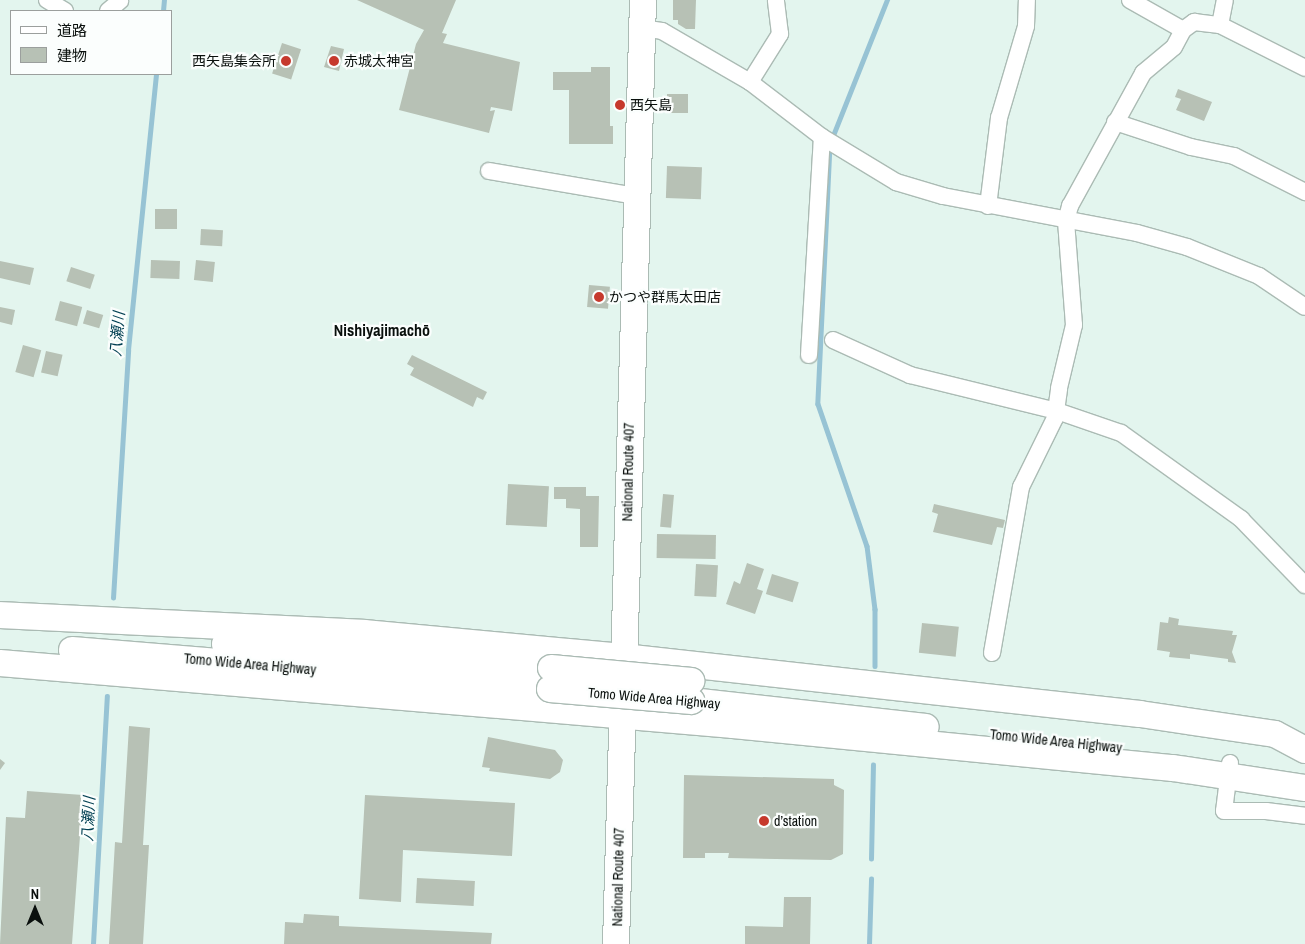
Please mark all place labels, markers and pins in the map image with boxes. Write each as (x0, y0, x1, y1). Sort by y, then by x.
place label: 西矢島集会所 (192, 53, 276, 69)
place label: 赤城太神宮 (344, 53, 414, 69)
marker: 西矢島集会所 (280, 55, 292, 67)
marker: 赤城太神宮 (328, 55, 340, 67)
place label: 西矢島 (630, 97, 672, 113)
marker: 西矢島 (614, 99, 626, 111)
place label: かつや群馬太田店 (609, 289, 721, 305)
marker: かつや群馬太田店 (593, 291, 605, 303)
place label: d’station (774, 813, 817, 829)
marker: d’station (758, 815, 770, 827)

